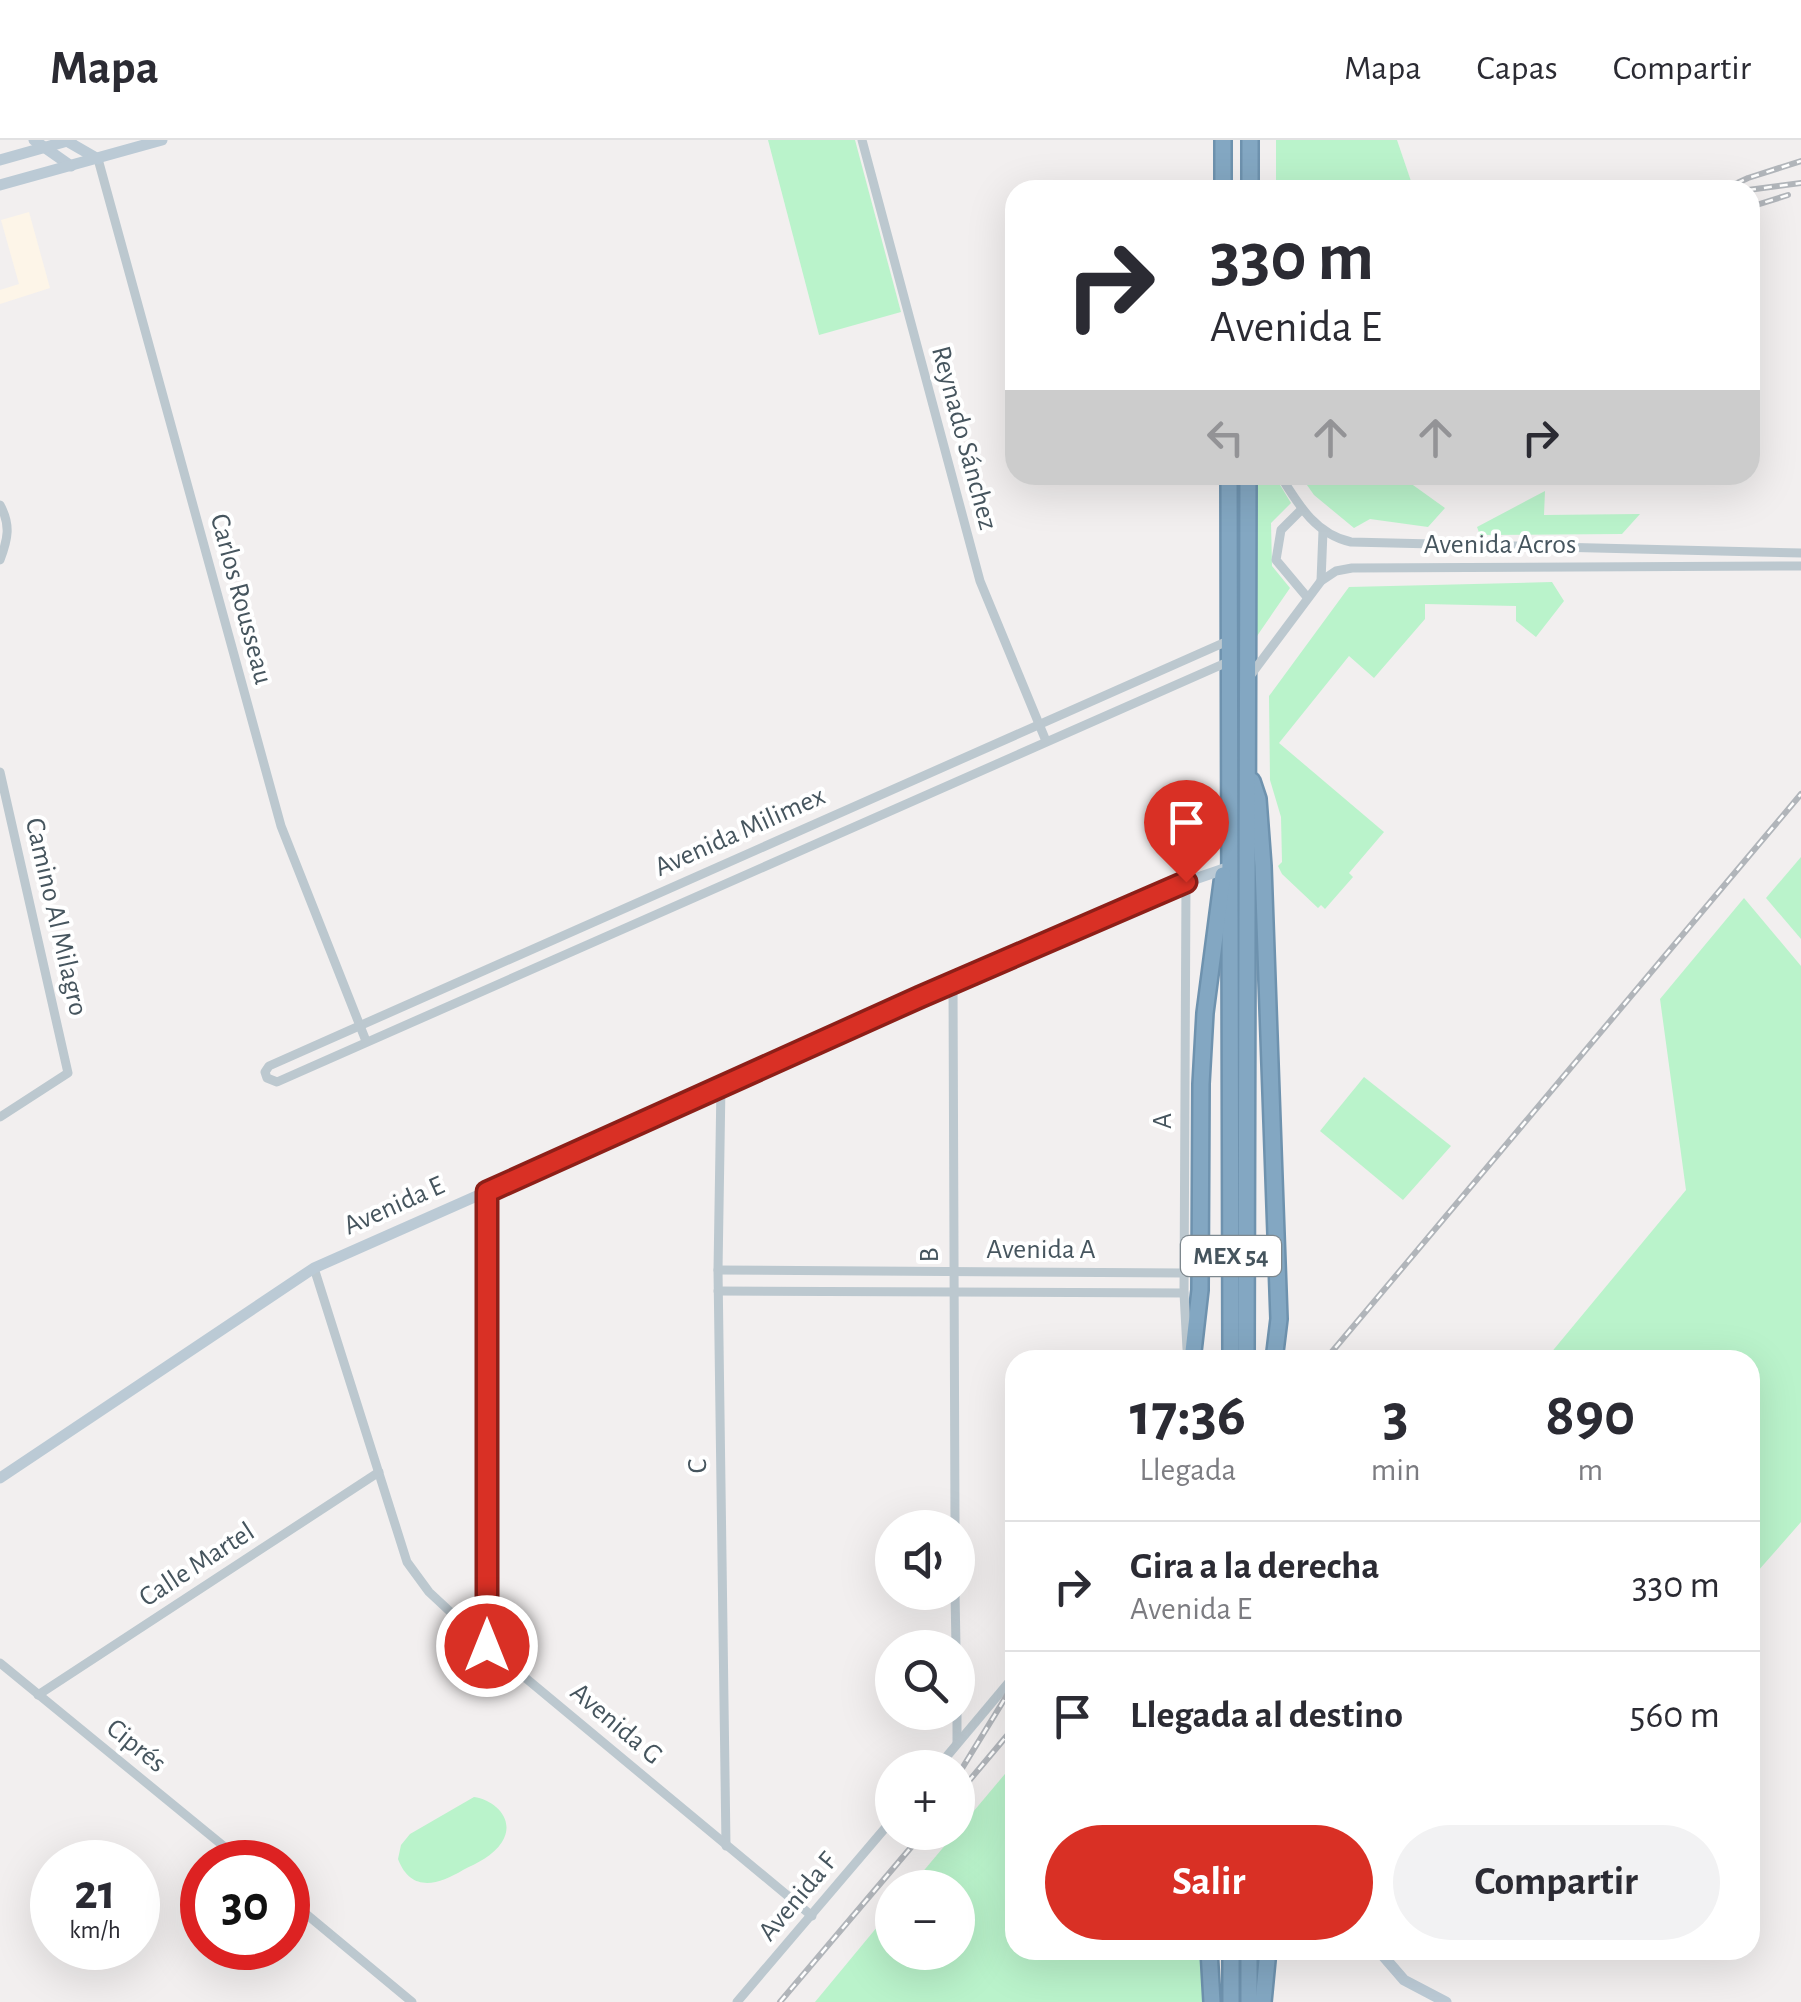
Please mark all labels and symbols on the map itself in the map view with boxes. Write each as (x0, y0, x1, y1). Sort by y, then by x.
street label: Reynado Sánchez (926, 343, 1002, 533)
street label: Carlos Rousseau (205, 511, 277, 687)
street label: Avenida Acros (1424, 531, 1576, 559)
pin (1144, 780, 1229, 883)
street label: Avenida Milimex (651, 782, 829, 882)
street label: Camino Al Milagro (20, 815, 92, 1019)
street label: A (1149, 1113, 1177, 1129)
street label: Avenida E (340, 1171, 448, 1241)
street label: Avenida A (986, 1236, 1096, 1264)
road number: MEX 54 (1181, 1236, 1281, 1276)
street label: B (916, 1247, 944, 1263)
street label: C (684, 1458, 712, 1474)
street label: Calle Martel (135, 1518, 259, 1612)
position arrow (435, 1594, 539, 1698)
street label: Avenida G (565, 1678, 667, 1770)
street label: Ciprés (101, 1714, 171, 1778)
speed limit sign: 30 (180, 1840, 310, 1970)
street label: Avenida F (753, 1847, 843, 1946)

